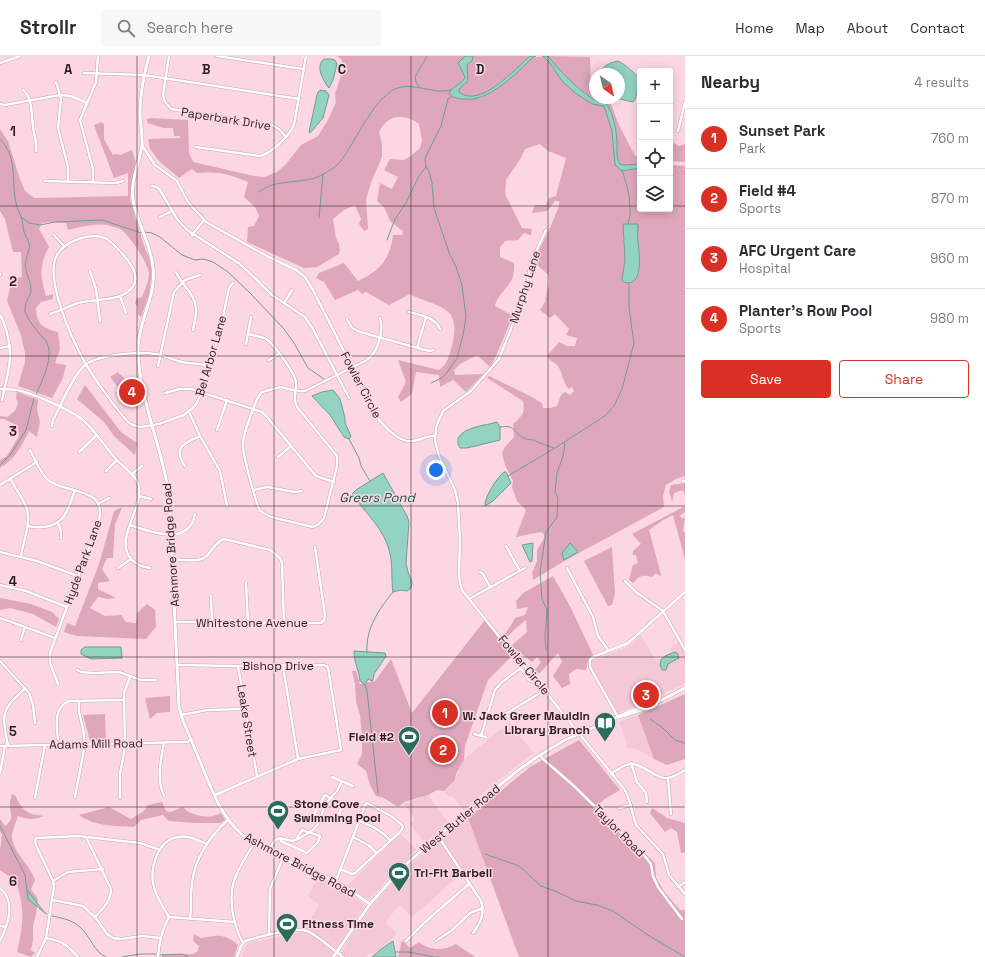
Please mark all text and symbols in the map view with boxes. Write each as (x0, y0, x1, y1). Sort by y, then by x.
search box (101, 10, 381, 46)
text: Strollr (20, 15, 77, 40)
icon: search (115, 17, 137, 39)
text: Search here (147, 18, 233, 37)
text: Home (735, 19, 773, 37)
text: Map (795, 19, 825, 37)
text: About (847, 19, 888, 37)
text: Contact (910, 19, 965, 37)
text: A (64, 61, 73, 78)
text: B (202, 61, 211, 78)
text: C (338, 61, 346, 78)
text: D (476, 61, 485, 78)
north arrow (589, 68, 625, 104)
map controls (637, 68, 673, 212)
button: + (637, 68, 673, 104)
text: Nearby (701, 71, 760, 93)
text: 4 results (914, 74, 969, 91)
street label: Paperbark Drive (180, 104, 272, 134)
button: − (637, 104, 673, 140)
text: Sunset Park (739, 121, 825, 140)
text: 1 (10, 123, 16, 140)
text: 1 (711, 130, 717, 147)
text: 760 m (931, 130, 969, 147)
button: locate (637, 140, 673, 176)
text: Park (739, 140, 766, 157)
button: layers (637, 176, 673, 212)
text: Field #4 (739, 181, 796, 200)
text: 2 (710, 190, 718, 207)
text: 870 m (931, 190, 969, 207)
text: Sports (739, 200, 781, 217)
text: AFC Urgent Care (739, 241, 856, 260)
street label: Murphy Lane (506, 249, 544, 325)
text: 3 (710, 250, 718, 267)
text: 960 m (930, 250, 969, 267)
text: Hospital (739, 260, 791, 277)
text: 2 (9, 273, 17, 290)
text: Planter's Row Pool (739, 301, 872, 320)
text: 4 (710, 310, 718, 327)
text: 980 m (930, 310, 969, 327)
street label: Bel Arbor Lane (192, 314, 230, 398)
text: Sports (739, 320, 781, 337)
street label: Fowler Circle (337, 349, 385, 421)
button: Save (701, 360, 831, 398)
button: Share (839, 360, 969, 398)
pin: 4 (119, 377, 145, 407)
text: 3 (9, 423, 17, 440)
your location (426, 460, 446, 480)
street label: Ashmore Bridge Road (159, 483, 183, 607)
water label: Greers Pond (339, 489, 416, 506)
street label: Hyde Park Lane (60, 517, 106, 607)
text: 4 (9, 573, 17, 590)
street label: Whitestone Avenue (196, 615, 308, 631)
street label: Fowler Circle (494, 632, 554, 698)
street label: Bishop Drive (242, 658, 314, 674)
pin: 3 (633, 680, 659, 710)
street label: Leake Street (233, 683, 261, 759)
pin: 1 (432, 698, 458, 728)
place label: W. Jack Greer Mauldin Library Branch (463, 708, 590, 738)
library icon: W. Jack Greer Mauldin Library Branch (592, 710, 618, 743)
text: 5 (9, 723, 17, 740)
sports icon: Field #2 (396, 724, 422, 757)
place label: Field #2 (349, 729, 394, 745)
street label: Adams Mill Road (49, 735, 143, 753)
pin: 2 (430, 735, 456, 765)
street label: West Butler Road (417, 781, 503, 857)
place label: Stone Cove Swimming Pool (294, 796, 381, 826)
sports icon: Stone Cove Swimming Pool (265, 798, 291, 831)
street label: Taylor Road (589, 801, 649, 861)
street label: Ashmore Bridge Road (242, 829, 358, 901)
sports icon: Tri-Fit Barbell (386, 860, 412, 893)
place label: Tri-Fit Barbell (414, 865, 492, 881)
text: 6 (9, 873, 17, 890)
sports icon: Fitness Time (274, 911, 300, 944)
place label: Fitness Time (302, 916, 374, 932)

